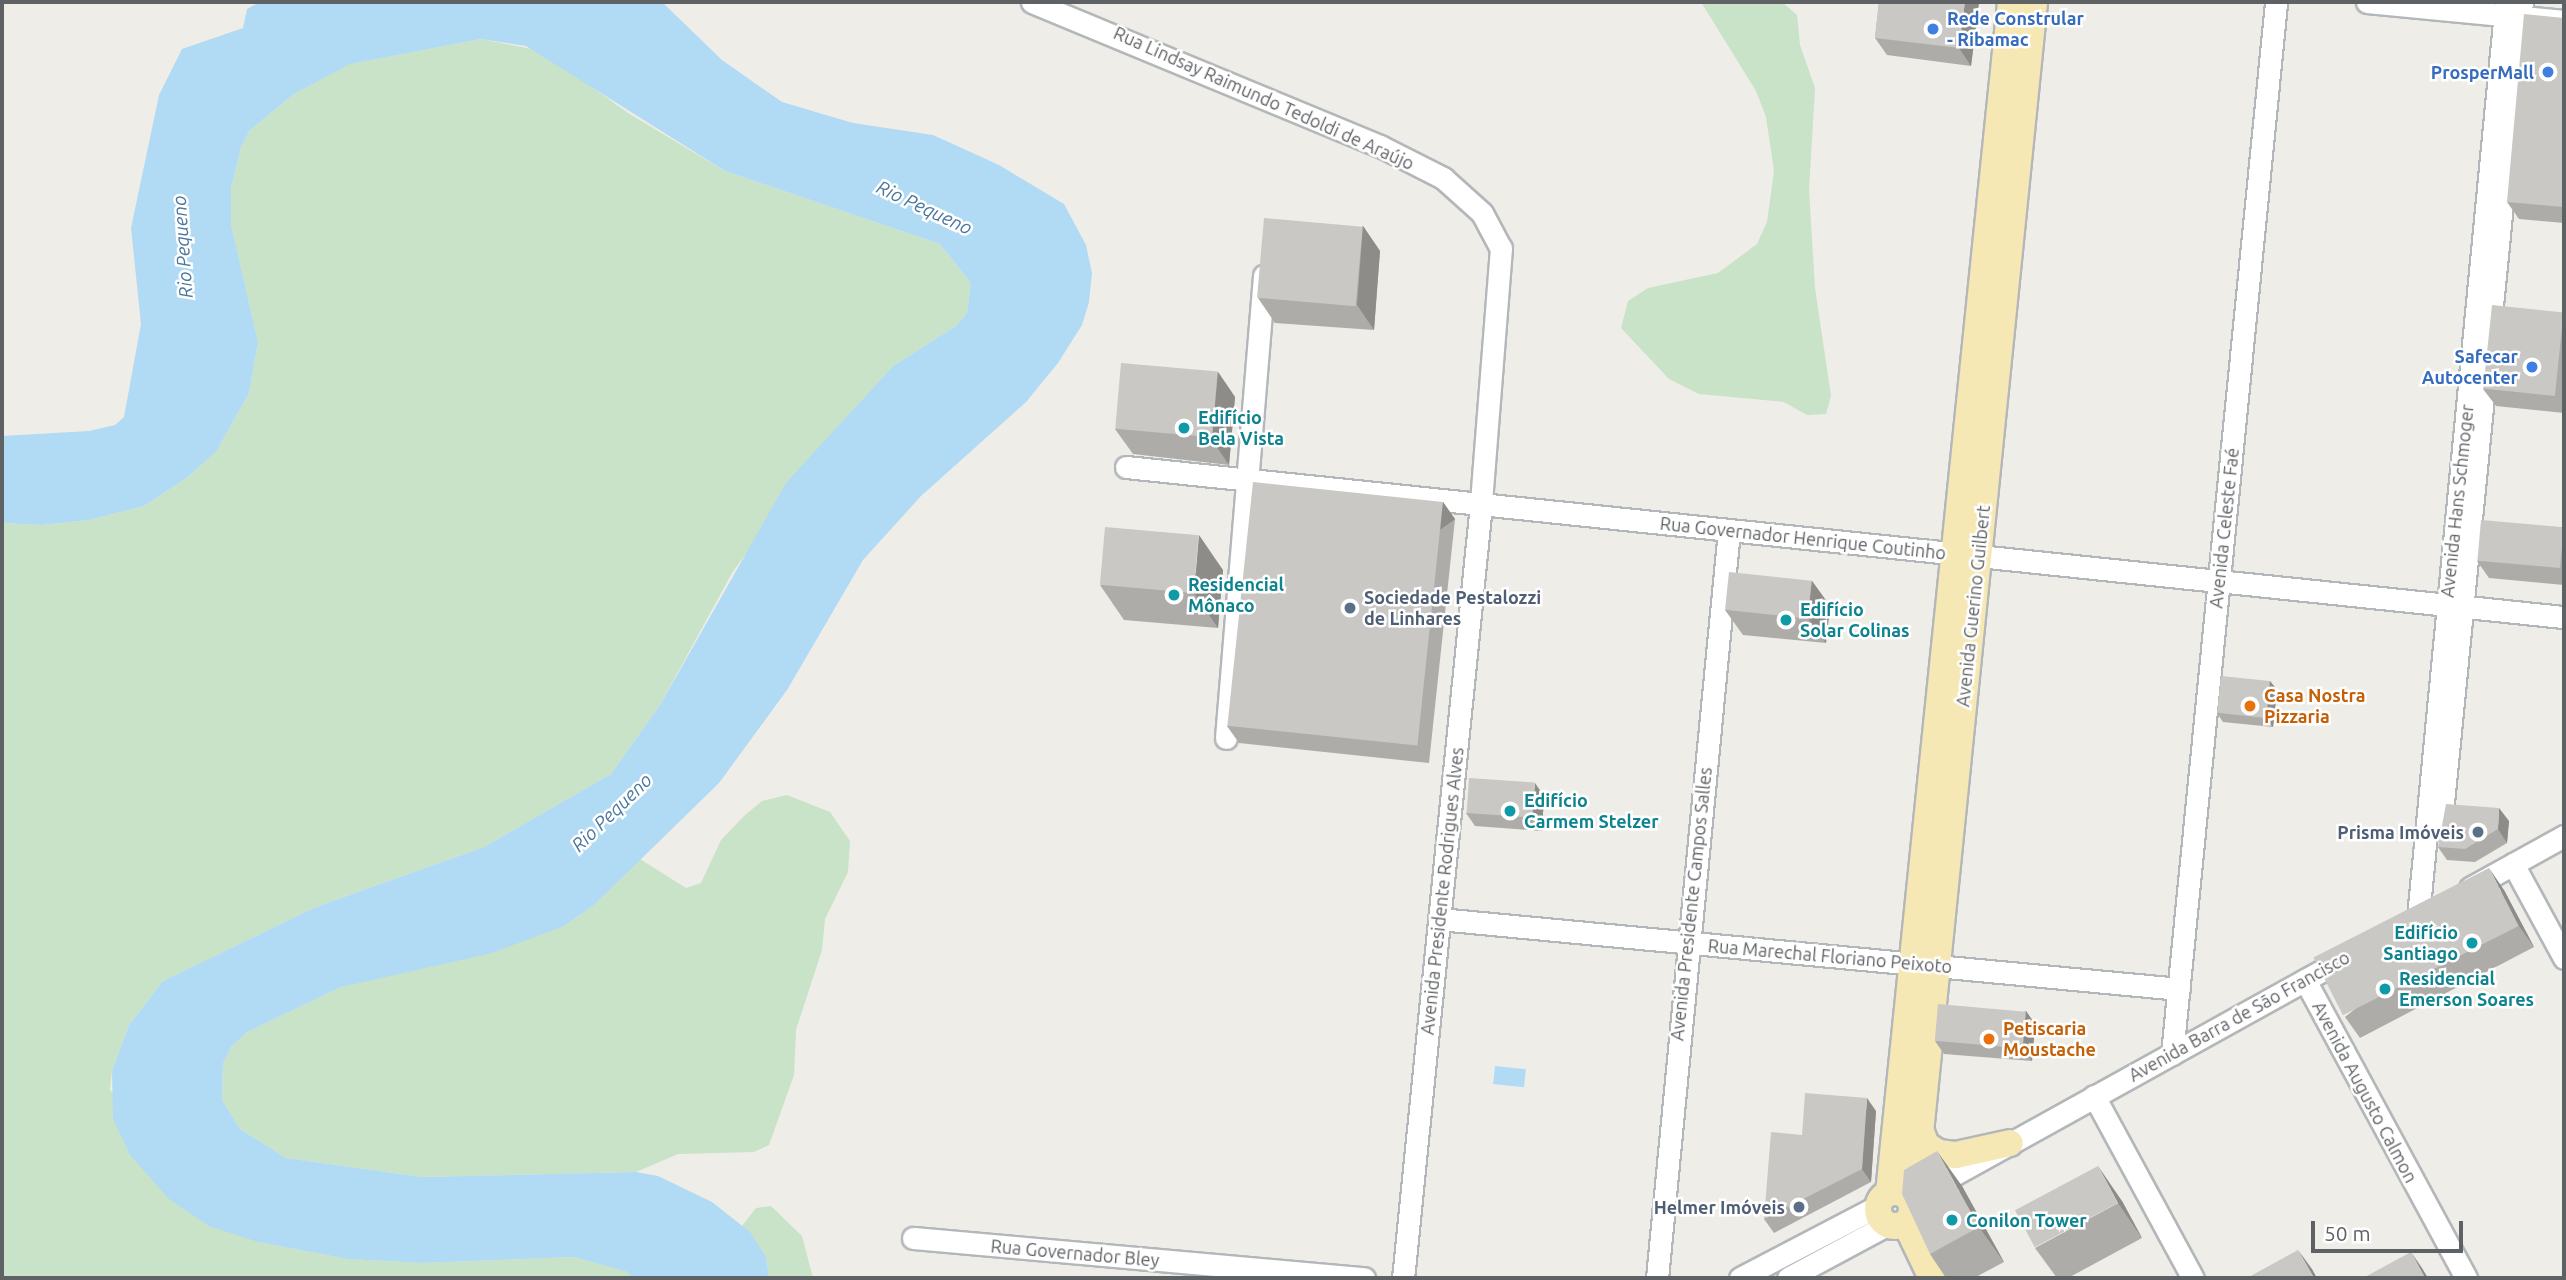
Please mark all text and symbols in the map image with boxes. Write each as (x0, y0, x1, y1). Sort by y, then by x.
place label: Rede Constrular - Ribamac (1947, 8, 2084, 50)
marker: Rede Constrular - Ribamac (1925, 21, 1941, 37)
street label: Rua Lindsay Raimundo Tedoldi de Araújo (1110, 22, 1418, 174)
place label: ProsperMall (2431, 61, 2534, 83)
marker: ProsperMall (2540, 64, 2556, 80)
water label: Rio Pequeno (873, 176, 975, 240)
water label: Rio Pequeno (168, 195, 198, 299)
place label: Safecar Autocenter (2422, 346, 2518, 388)
marker: Safecar Autocenter (2524, 359, 2540, 375)
street label: Avenida Hans Schmoger (2436, 403, 2478, 599)
place label: Edifício Bela Vista (1198, 407, 1284, 450)
marker: Edifício Bela Vista (1176, 420, 1192, 436)
street label: Avenida Celeste Faé (2205, 447, 2243, 609)
street label: Avenida Guerino Guilbert (1952, 504, 1994, 708)
street label: Rua Governador Henrique Coutinho (1659, 512, 1947, 564)
place label: Residencial Mônaco (1188, 574, 1284, 616)
marker: Residencial Mônaco (1166, 587, 1182, 603)
place label: Sociedade Pestalozzi de Linhares (1364, 587, 1541, 630)
place label: Edifício Solar Colinas (1800, 599, 1910, 642)
marker: Sociedade Pestalozzi de Linhares (1342, 600, 1358, 616)
marker: Edifício Solar Colinas (1778, 612, 1794, 628)
place label: Casa Nostra Pizzaria (2264, 685, 2366, 728)
marker: Casa Nostra Pizzaria (2242, 698, 2258, 714)
street label: Avenida Presidente Rodrigues Alves (1416, 746, 1468, 1036)
street label: Avenida Presidente Campos Salles (1666, 766, 1716, 1042)
water label: Rio Pequeno (567, 769, 657, 857)
place label: Edifício Carmem Stelzer (1524, 790, 1659, 832)
marker: Edifício Carmem Stelzer (1502, 803, 1518, 819)
place label: Prisma Imóveis (2337, 821, 2464, 843)
marker: Prisma Imóveis (2470, 824, 2486, 840)
place label: Edifício Santiago (2383, 922, 2458, 964)
street label: Rua Marechal Floriano Peixoto (1707, 935, 1953, 977)
marker: Edifício Santiago (2464, 935, 2480, 951)
street label: Avenida Barra de São Francisco (2125, 946, 2353, 1086)
place label: Residencial Emerson Soares (2399, 968, 2534, 1010)
marker: Residencial Emerson Soares (2377, 981, 2393, 997)
street label: Avenida Augusto Calmon (2308, 998, 2422, 1186)
place label: Petiscaria Moustache (2003, 1018, 2096, 1060)
marker: Petiscaria Moustache (1981, 1031, 1997, 1047)
place label: Helmer Imóveis (1654, 1196, 1785, 1218)
marker: Helmer Imóveis (1791, 1199, 1807, 1215)
scale bar (2314, 1206, 2466, 1250)
place label: Conilon Tower (1966, 1209, 2087, 1231)
marker: Conilon Tower (1944, 1212, 1960, 1228)
text: 50 m (2324, 1221, 2371, 1245)
street label: Rua Governador Bley (990, 1235, 1160, 1271)

